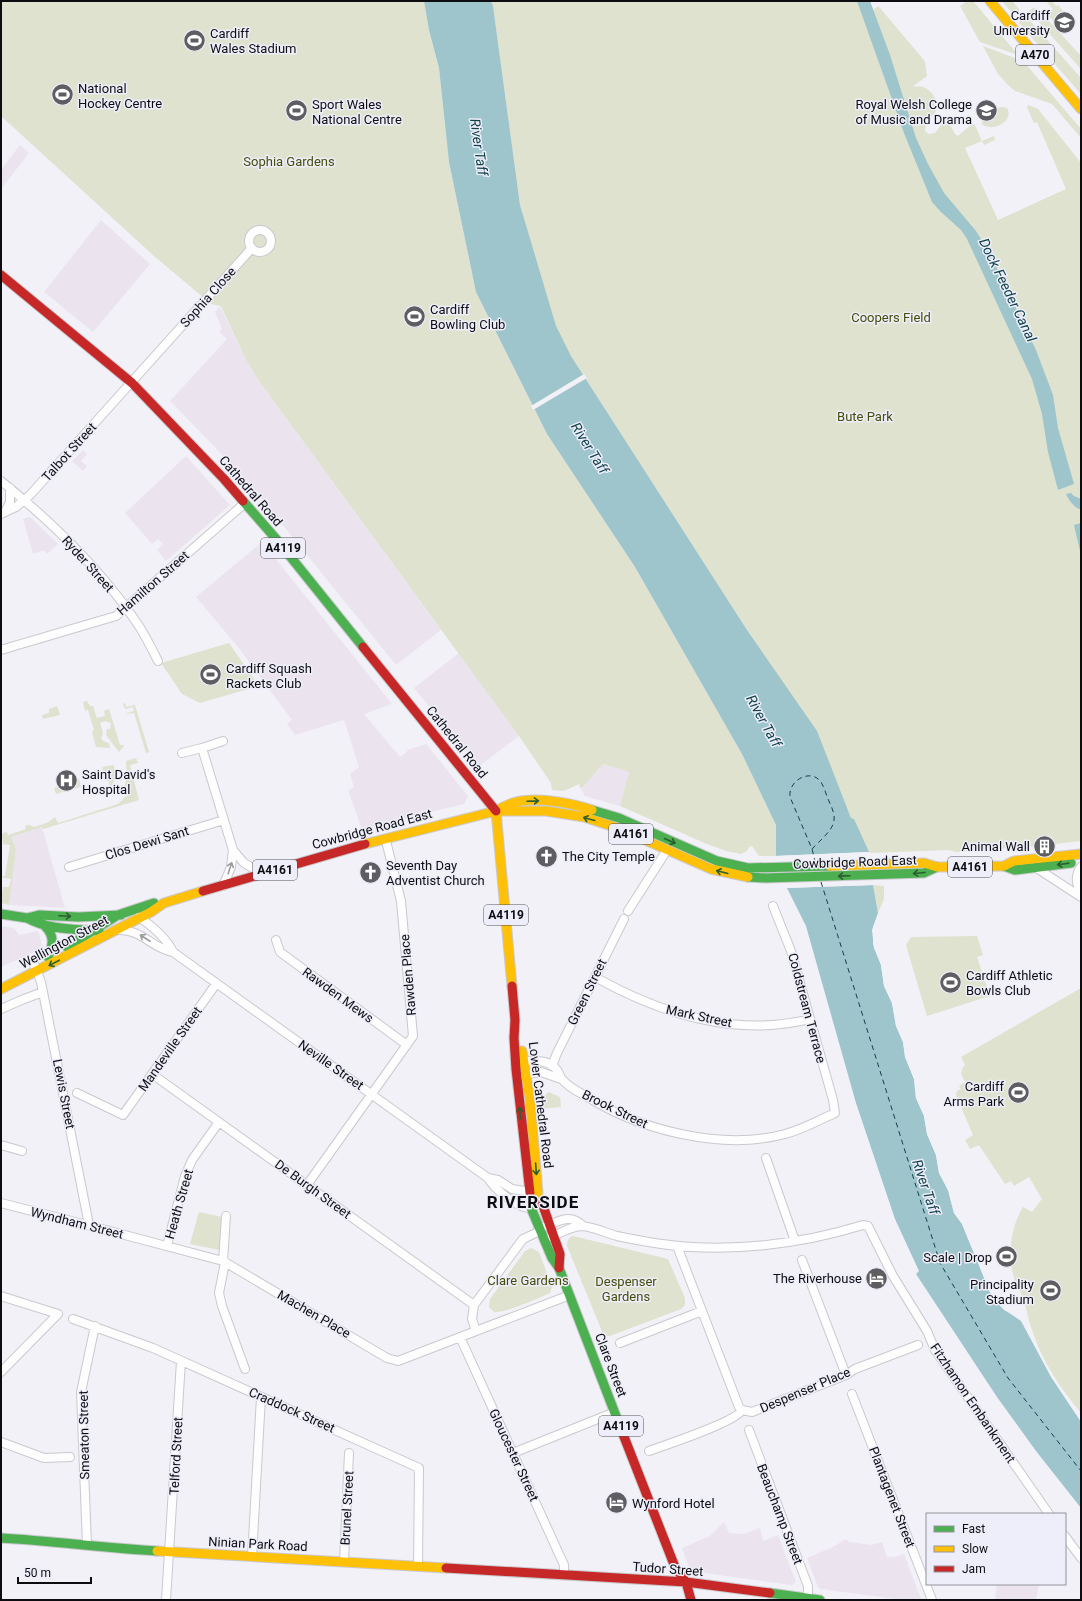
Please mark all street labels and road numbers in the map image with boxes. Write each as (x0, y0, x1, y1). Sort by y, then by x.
road number: A470 (1016, 45, 1054, 65)
street label: Sophia Close (177, 264, 239, 330)
street label: Talbot Street (39, 420, 99, 484)
street label: Cathedral Road (216, 453, 286, 529)
street label: Ryder Street (59, 533, 117, 595)
road number: A4119 (261, 538, 305, 558)
street label: Hamilton Street (114, 548, 192, 618)
street label: Cathedral Road (423, 703, 491, 781)
street label: Cowbridge Road East (310, 806, 434, 852)
street label: Clos Dewi Sant (103, 823, 191, 863)
road number: A4161 (609, 824, 653, 844)
street label: Cowbridge Road East (793, 852, 917, 872)
road number: A4161 (948, 857, 992, 877)
road number: A4161 (253, 860, 297, 880)
road number: A4119 (484, 905, 528, 925)
street label: Wellington Street (17, 912, 111, 972)
street label: Rawden Place (397, 934, 419, 1016)
street label: Coldstream Terrace (785, 951, 829, 1065)
street label: Green Street (565, 957, 609, 1027)
street label: Rawden Mews (300, 964, 377, 1026)
street label: Mark Street (665, 1002, 733, 1030)
street label: Mandeville Street (135, 1004, 205, 1094)
street label: Neville Street (295, 1037, 367, 1093)
street label: Lower Cathedral Road (526, 1041, 556, 1169)
street label: Lewis Street (50, 1058, 78, 1130)
street label: Brook Street (580, 1087, 650, 1131)
street label: De Burgh Street (272, 1156, 354, 1222)
street label: Heath Street (162, 1167, 196, 1241)
street label: Wyndham Street (29, 1204, 125, 1242)
street label: Machen Place (275, 1287, 353, 1341)
street label: Clare Street (592, 1331, 630, 1399)
street label: Fitzhamon Embankment (927, 1340, 1019, 1466)
street label: Despenser Place (757, 1364, 853, 1416)
street label: Craddock Street (247, 1384, 337, 1436)
street label: Smeaton Street (76, 1390, 92, 1480)
street label: Gloucester Street (486, 1406, 542, 1504)
road number: A4119 (599, 1416, 643, 1436)
street label: Telford Street (166, 1417, 186, 1495)
street label: Plantagenet Street (866, 1444, 918, 1550)
street label: Beauchamp Street (754, 1462, 806, 1566)
street label: Brunel Street (338, 1470, 356, 1546)
street label: Ninian Park Road (208, 1534, 308, 1554)
street label: Tudor Street (632, 1559, 704, 1579)

